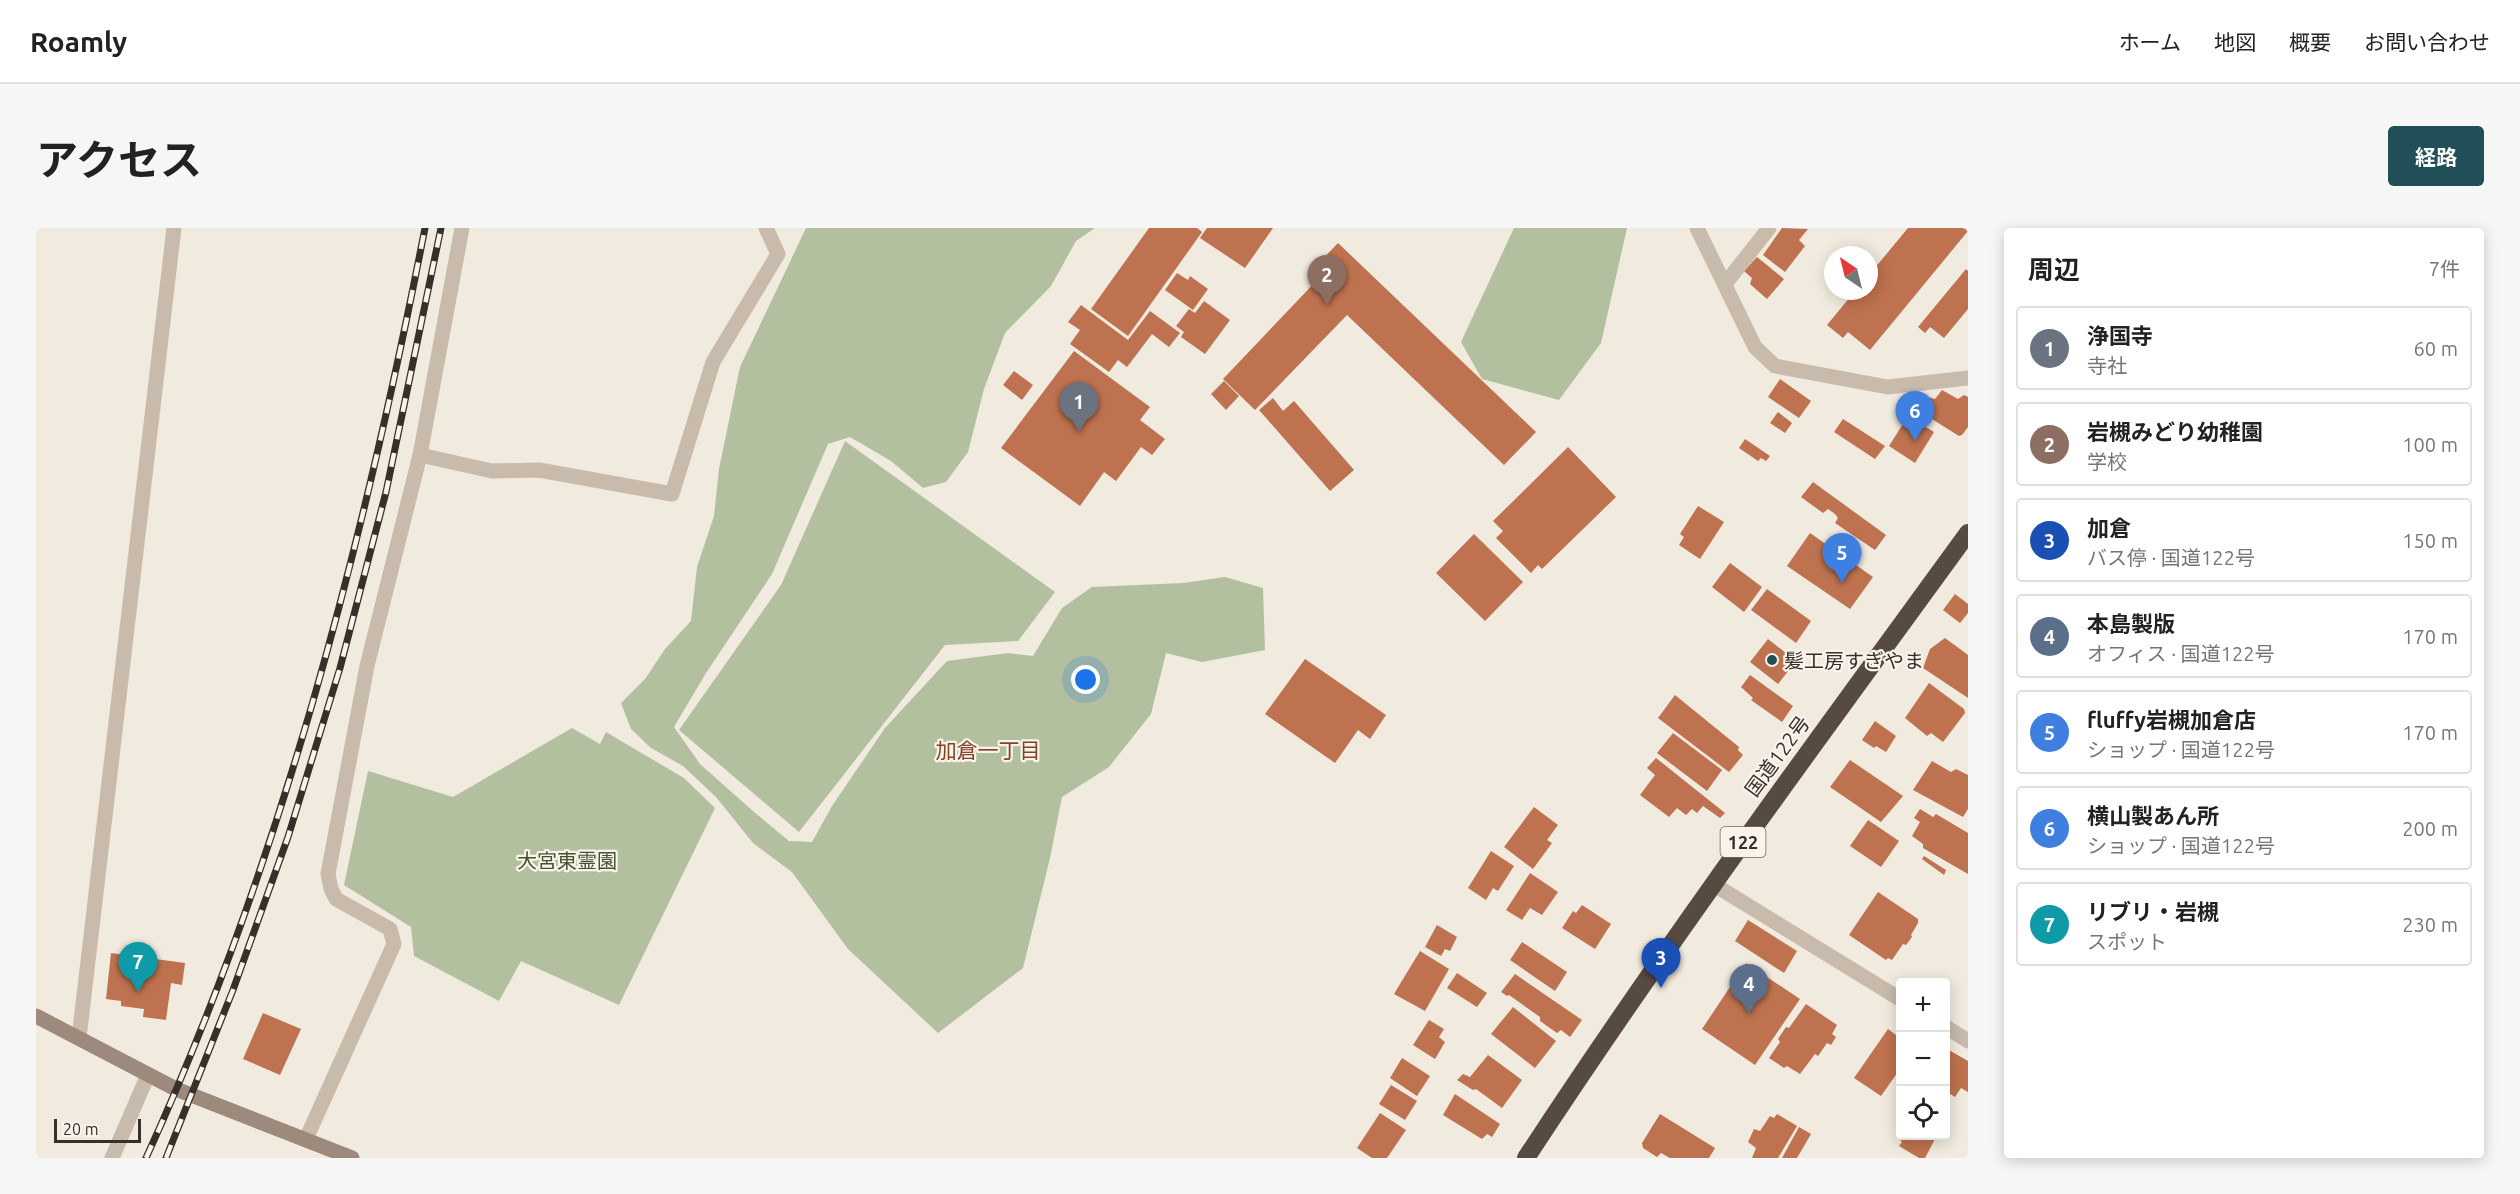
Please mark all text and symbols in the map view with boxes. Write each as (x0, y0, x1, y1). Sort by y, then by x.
text: Roamly (30, 26, 127, 57)
text: ホーム (2119, 30, 2181, 54)
text: 地図 (2214, 30, 2256, 54)
text: 概要 (2289, 30, 2331, 54)
text: お問い合わせ (2364, 30, 2490, 54)
button: 経路 (2388, 126, 2484, 186)
text: アクセス (36, 136, 202, 183)
north arrow (1824, 246, 1878, 300)
text: 周辺 (2028, 255, 2080, 284)
pin: 2 (1308, 256, 1346, 305)
text: 7件 (2429, 257, 2460, 280)
text: 浄国寺 (2087, 323, 2153, 348)
text: 1 (2044, 337, 2055, 360)
text: 60 m (2414, 337, 2458, 360)
text: 寺社 (2087, 354, 2127, 377)
pin: 1 (1060, 382, 1098, 432)
pin: 6 (1896, 392, 1934, 441)
text: 岩槻みどり幼稚園 (2087, 419, 2263, 444)
text: 2 (2044, 433, 2055, 456)
text: 100 m (2402, 433, 2458, 456)
text: 学校 (2087, 450, 2127, 473)
text: 加倉 (2087, 515, 2131, 540)
text: 3 (2044, 529, 2055, 552)
text: 150 m (2402, 529, 2458, 552)
pin: 5 (1822, 534, 1862, 583)
text: バス停 · 国道122号 (2087, 546, 2255, 569)
text: 本島製版 (2087, 611, 2175, 636)
text: 4 (2044, 625, 2055, 648)
text: 170 m (2402, 625, 2458, 648)
text: オフィス · 国道122号 (2087, 642, 2275, 665)
place label: 髪工房すぎやま (1784, 649, 1924, 672)
marker: 髪工房すぎやま (1765, 653, 1779, 667)
your location (1071, 665, 1100, 694)
text: fluffy岩槻加倉店 (2087, 707, 2256, 732)
street label: 国道122号 (1740, 711, 1814, 801)
text: 5 (2044, 721, 2055, 744)
text: 170 m (2402, 721, 2458, 744)
district label: 加倉一丁目 (936, 738, 1041, 762)
text: ショップ · 国道122号 (2087, 738, 2275, 761)
text: 横山製あん所 (2087, 803, 2219, 828)
text: 6 (2044, 817, 2055, 840)
text: 200 m (2402, 817, 2458, 840)
road number: 122 (1720, 827, 1766, 857)
text: ショップ · 国道122号 (2087, 834, 2275, 857)
park label: 大宮東霊園 (517, 849, 617, 872)
text: リブリ・岩槻 (2087, 899, 2219, 924)
text: 7 (2044, 913, 2055, 936)
text: 230 m (2402, 913, 2458, 936)
text: スポット (2087, 930, 2167, 953)
pin: 3 (1642, 938, 1680, 988)
pin: 7 (118, 942, 158, 992)
pin: 4 (1730, 964, 1768, 1014)
map controls (1896, 978, 1950, 1140)
button: + (1896, 978, 1950, 1032)
button: − (1896, 1032, 1950, 1086)
button: locate (1896, 1086, 1950, 1140)
scale bar (54, 1116, 141, 1144)
text: 20 m (63, 1120, 99, 1138)

